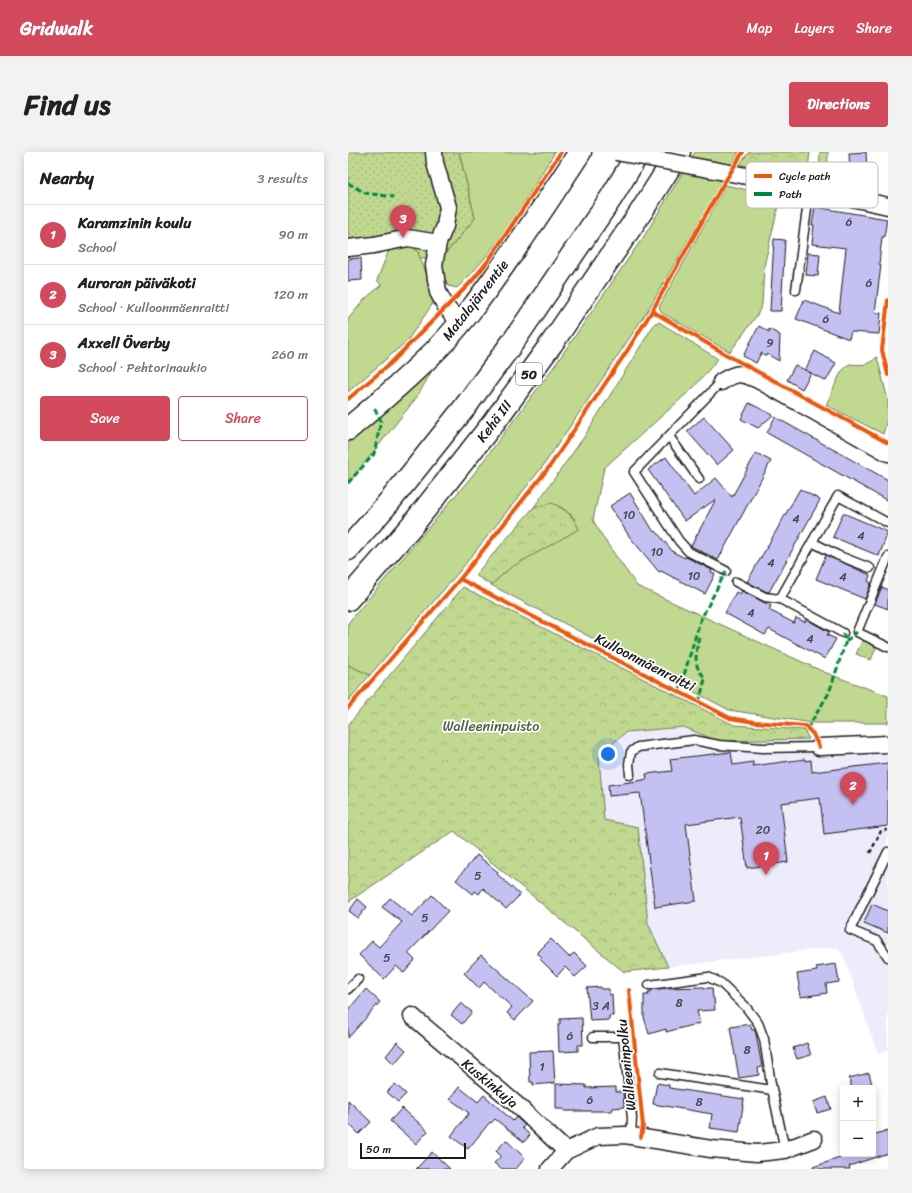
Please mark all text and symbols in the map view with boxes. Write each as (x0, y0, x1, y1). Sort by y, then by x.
text: Gridwalk (20, 12, 93, 45)
text: Map (747, 16, 772, 41)
text: Layers (794, 16, 834, 41)
text: Share (856, 16, 892, 41)
text: Find us (24, 80, 111, 129)
button: Directions (789, 82, 888, 127)
legend (746, 162, 878, 208)
text: Nearby (40, 163, 94, 193)
text: 3 results (257, 167, 308, 190)
text: Cycle path (779, 167, 831, 186)
text: Path (779, 185, 802, 204)
pin: 3 (390, 205, 416, 238)
text: Karamzinin koulu (78, 210, 191, 236)
house number: 6 (846, 211, 853, 233)
text: 1 (50, 223, 56, 246)
text: 90 m (278, 223, 308, 246)
text: School (78, 236, 116, 259)
street label: Matalajärventie (436, 254, 515, 346)
text: Auroran päiväkoti (78, 270, 196, 296)
house number: 6 (866, 272, 873, 294)
text: 2 (49, 283, 57, 306)
text: 120 m (273, 283, 308, 306)
text: School · Kulloonmäenraitti (78, 296, 229, 319)
house number: 6 (823, 308, 830, 330)
text: Axxell Överby (78, 330, 170, 356)
house number: 9 (766, 332, 774, 354)
text: 3 (49, 343, 57, 366)
text: 260 m (272, 343, 308, 366)
text: School · Pehtorinaukio (78, 356, 207, 379)
road number: 50 (516, 363, 542, 385)
street label: Kehä III (470, 394, 519, 448)
button: Save (40, 396, 170, 441)
button: Share (178, 396, 308, 441)
house number: 10 (623, 504, 636, 526)
house number: 4 (792, 508, 800, 530)
house number: 4 (857, 525, 865, 547)
house number: 10 (651, 541, 664, 563)
house number: 4 (767, 552, 775, 574)
house number: 10 (688, 565, 701, 587)
house number: 4 (839, 566, 847, 588)
house number: 4 (747, 602, 755, 624)
street label: Kulloonmäenraitti (590, 626, 701, 699)
house number: 4 (806, 628, 814, 650)
park label: Walleeninpuisto (443, 714, 539, 739)
your location (598, 744, 618, 764)
pin: 2 (840, 772, 866, 805)
house number: 20 (756, 819, 771, 841)
pin: 1 (753, 842, 779, 875)
house number: 5 (474, 865, 482, 887)
house number: 5 (421, 907, 429, 929)
house number: 5 (383, 947, 391, 969)
house number: 8 (675, 992, 683, 1014)
house number: 3 A (592, 995, 610, 1017)
street label: Walleeninpolku (609, 1017, 644, 1112)
house number: 6 (567, 1025, 574, 1047)
house number: 8 (743, 1039, 751, 1061)
street label: Kuskinkuja (456, 1052, 524, 1115)
house number: 1 (539, 1056, 545, 1078)
map controls (840, 1085, 876, 1157)
button: + (840, 1085, 876, 1121)
house number: 6 (587, 1089, 594, 1111)
house number: 8 (695, 1091, 703, 1113)
button: − (840, 1121, 876, 1157)
text: 50 m (366, 1140, 391, 1159)
scale bar (360, 1141, 466, 1160)

